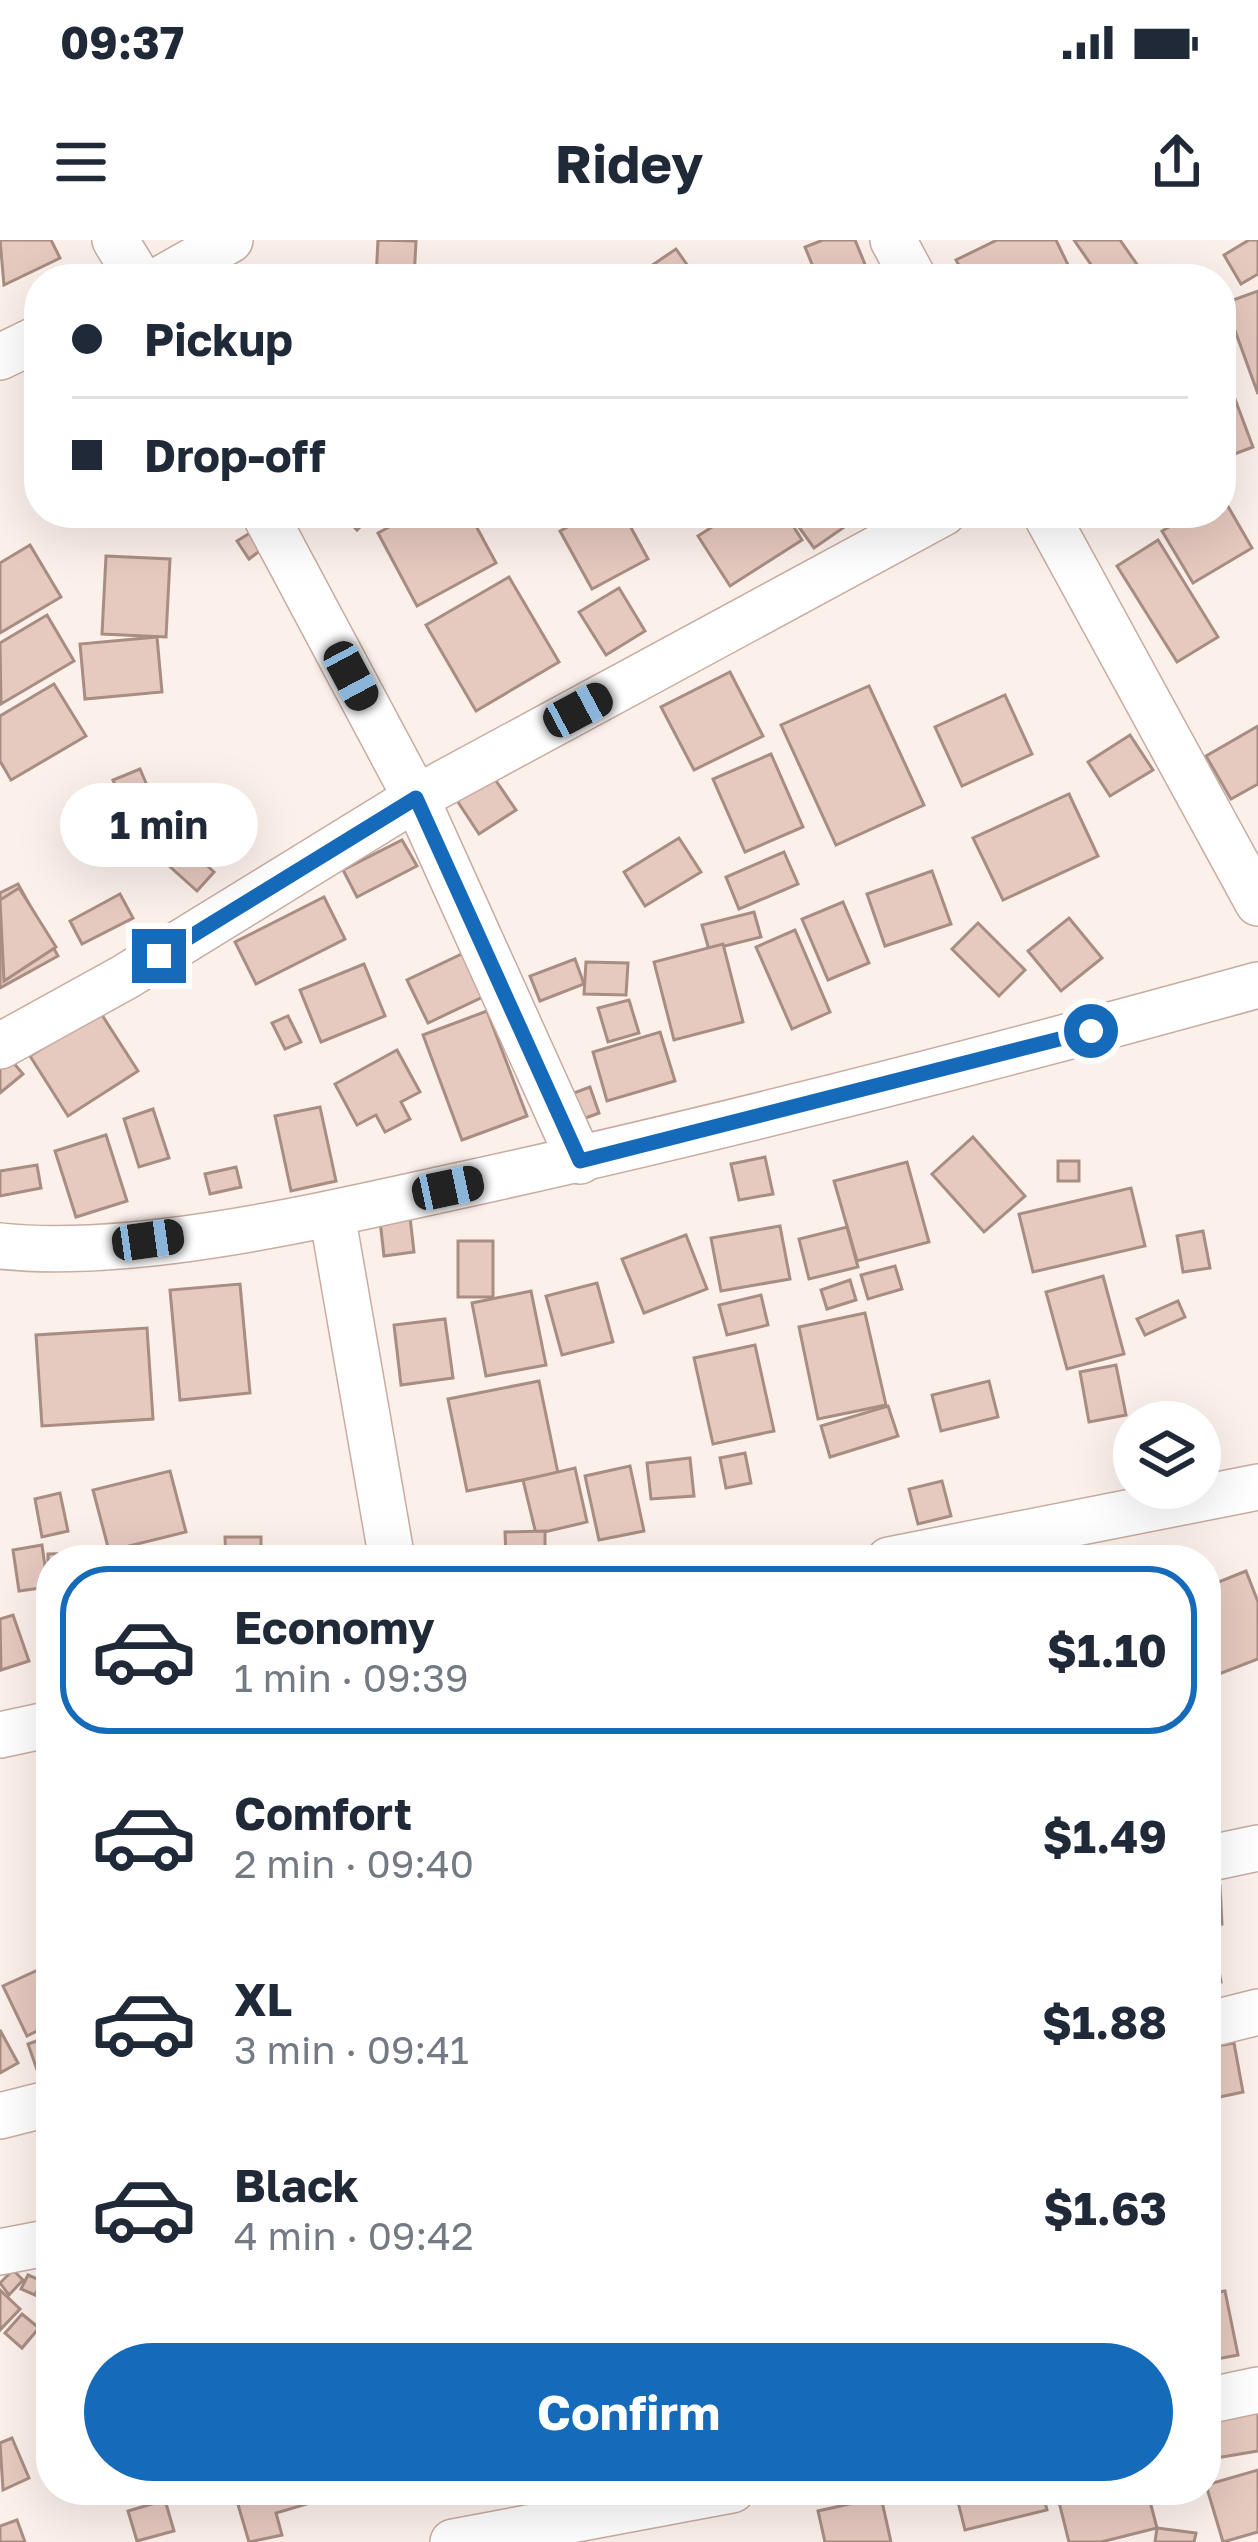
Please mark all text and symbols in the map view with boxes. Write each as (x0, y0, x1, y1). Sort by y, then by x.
text: 09:37 (60, 15, 184, 69)
icon: menu (48, 129, 114, 195)
icon: share (1144, 129, 1210, 195)
text: Ridey (555, 130, 703, 195)
text: Pickup (144, 312, 293, 366)
text: Drop-off (144, 428, 325, 482)
car (318, 636, 384, 716)
car (538, 677, 618, 743)
callout: 1 min (60, 782, 258, 866)
text: 1 min (110, 801, 208, 848)
route end (132, 929, 186, 983)
route start (1064, 1004, 1118, 1058)
car (409, 1163, 487, 1213)
car (110, 1217, 186, 1263)
map controls (1113, 1401, 1221, 1509)
button: layers (1113, 1401, 1221, 1509)
icon: car (90, 1596, 198, 1704)
text: Economy (234, 1600, 435, 1654)
text: $1.10 (1047, 1623, 1167, 1677)
text: 1 min · 09:39 (234, 1654, 469, 1701)
icon: car (90, 1782, 198, 1890)
text: Comfort (234, 1786, 412, 1840)
text: $1.49 (1043, 1809, 1167, 1863)
text: 2 min · 09:40 (234, 1840, 474, 1887)
icon: car (90, 1968, 198, 2076)
text: XL (234, 1972, 292, 2026)
text: $1.88 (1042, 1995, 1167, 2049)
text: 3 min · 09:41 (234, 2026, 469, 2073)
icon: car (90, 2154, 198, 2262)
text: Black (234, 2158, 359, 2212)
text: $1.63 (1043, 2181, 1167, 2235)
text: 4 min · 09:42 (234, 2212, 474, 2259)
button: Confirm (84, 2343, 1173, 2481)

